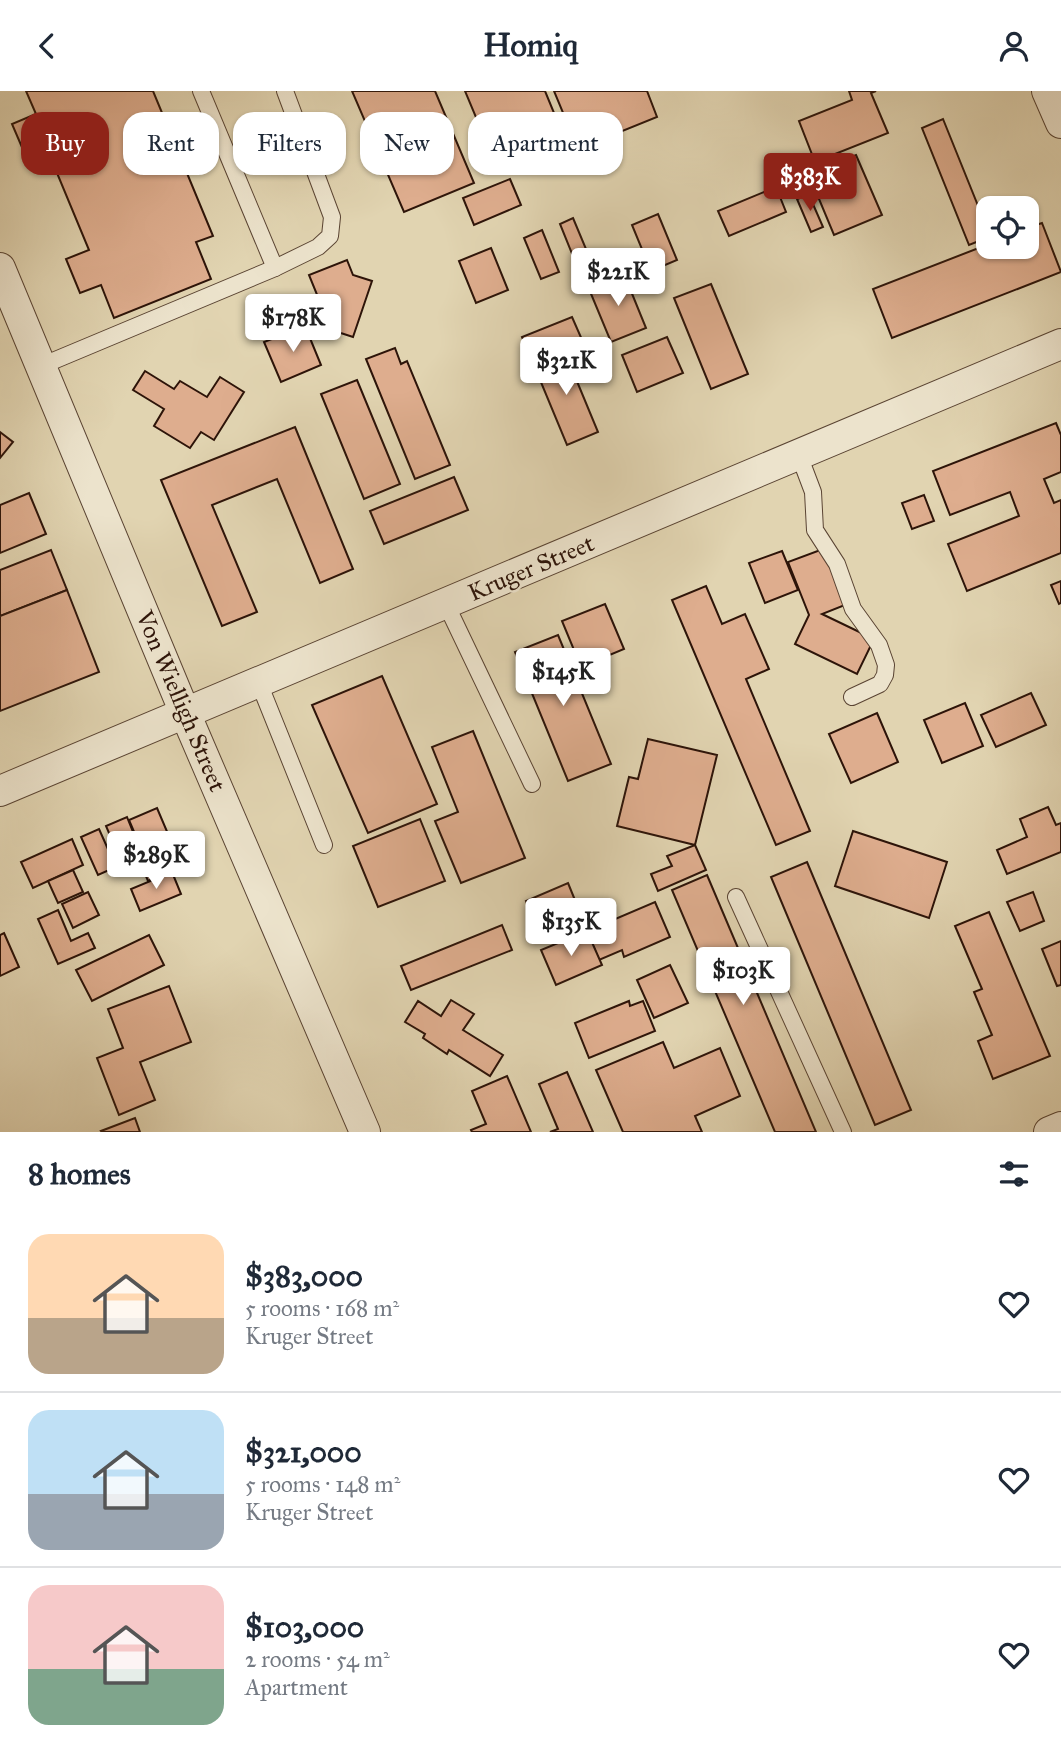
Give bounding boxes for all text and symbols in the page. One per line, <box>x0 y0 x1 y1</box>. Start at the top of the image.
text: Homiq <box>483 26 578 65</box>
icon: back <box>28 27 66 65</box>
icon: person <box>995 27 1033 65</box>
chip: Buy <box>21 112 109 175</box>
chip: Rent <box>123 112 219 175</box>
chip: Filters <box>233 112 346 175</box>
chip: New <box>360 112 454 175</box>
chip: Apartment <box>468 112 623 175</box>
pin: $383K <box>761 153 859 213</box>
text: $383K <box>780 162 840 190</box>
map controls <box>976 196 1039 259</box>
button: locate <box>976 196 1039 259</box>
pin: $221K <box>569 249 667 308</box>
text: $221K <box>587 257 649 285</box>
pin: $178K <box>244 295 342 354</box>
text: $178K <box>261 303 325 331</box>
pin: $321K <box>517 337 615 397</box>
text: $321K <box>536 346 596 374</box>
street label: Kruger Street <box>464 528 599 608</box>
street label: Von Wielligh Street <box>129 605 233 796</box>
pin: $145K <box>514 649 612 708</box>
text: $145K <box>532 657 594 685</box>
pin: $289K <box>107 831 205 891</box>
text: $289K <box>123 840 189 868</box>
pin: $135K <box>522 899 620 958</box>
text: $135K <box>541 907 601 935</box>
pin: $103K <box>694 947 792 1007</box>
text: $103K <box>712 956 774 984</box>
icon: filters <box>995 1155 1033 1193</box>
text: 8 homes <box>28 1156 131 1192</box>
text: $383,000 <box>245 1258 363 1294</box>
icon: home <box>84 1262 168 1346</box>
icon: heart <box>995 1285 1033 1323</box>
text: 5 rooms · 168 m² <box>245 1294 399 1322</box>
text: Kruger Street <box>245 1322 373 1350</box>
text: $321,000 <box>245 1434 362 1470</box>
icon: home <box>84 1438 168 1522</box>
icon: heart <box>995 1461 1033 1499</box>
text: 5 rooms · 148 m² <box>245 1470 400 1498</box>
text: Kruger Street <box>245 1498 373 1526</box>
text: $103,000 <box>245 1609 364 1645</box>
icon: home <box>84 1613 168 1697</box>
icon: heart <box>995 1636 1033 1674</box>
text: 2 rooms · 54 m² <box>245 1645 390 1673</box>
text: Apartment <box>245 1673 348 1701</box>

